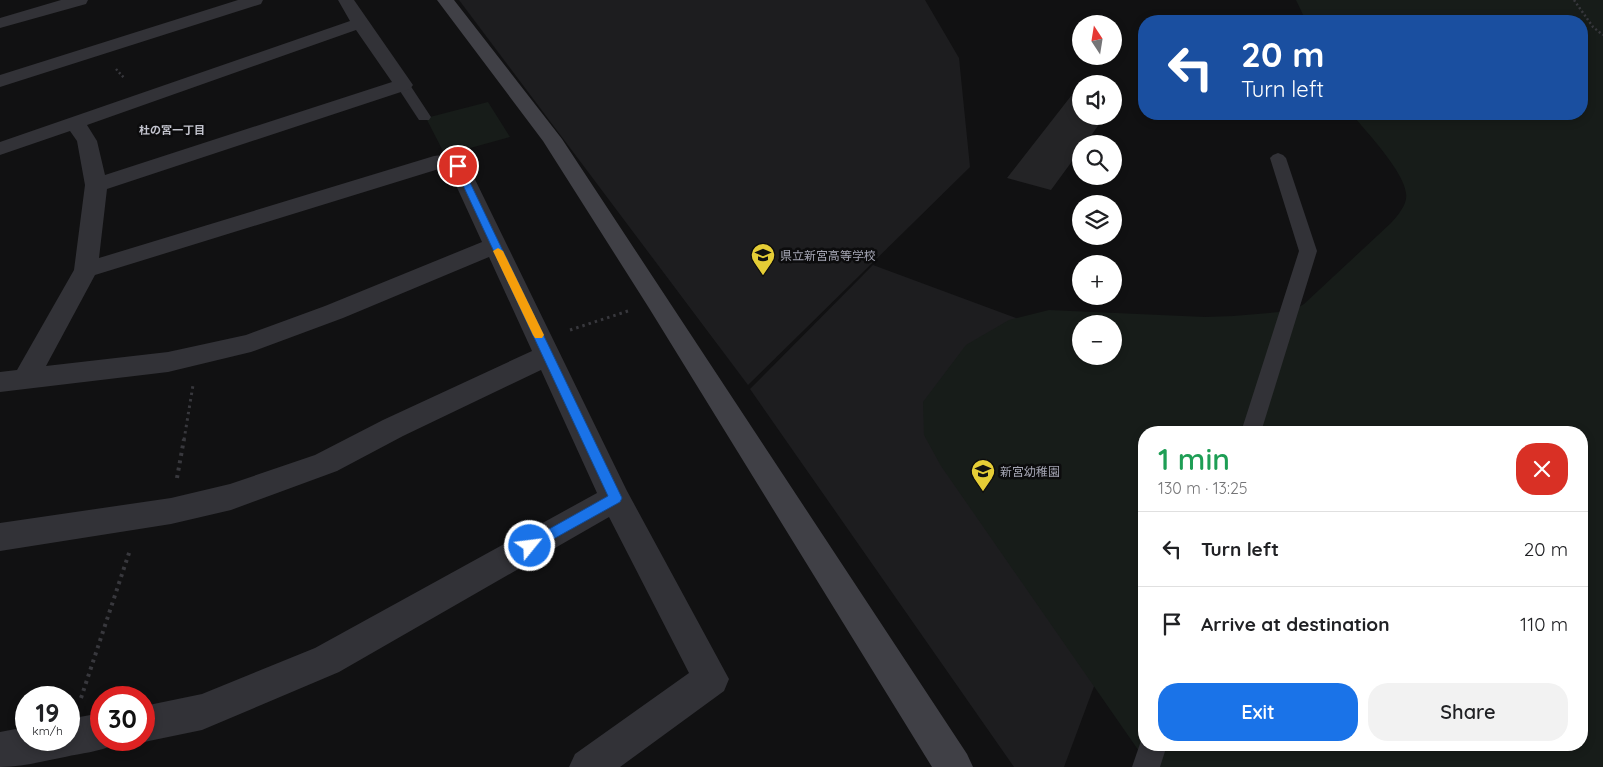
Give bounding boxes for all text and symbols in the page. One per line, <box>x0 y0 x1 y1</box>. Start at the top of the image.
north arrow <box>1072 15 1122 65</box>
map controls <box>1072 15 1122 365</box>
text: 20 m <box>1241 32 1324 76</box>
icon: left <box>1158 35 1223 100</box>
button: sound <box>1072 75 1122 125</box>
text: Turn left <box>1241 75 1324 103</box>
district label: 杜の宮一丁目 <box>139 123 205 137</box>
button: search <box>1072 135 1122 185</box>
pin <box>437 145 479 187</box>
icon: arrive <box>444 152 472 180</box>
button: layers <box>1072 195 1122 245</box>
school or university icon: 県立新宮高等学校 <box>750 242 776 276</box>
place label: 県立新宮高等学校 <box>780 248 876 263</box>
button: + <box>1072 255 1122 305</box>
button: − <box>1072 315 1122 365</box>
text: 1 min <box>1158 440 1230 478</box>
button: close <box>1516 443 1568 495</box>
school or university icon: 新宮幼稚園 <box>970 458 996 492</box>
place label: 新宮幼稚園 <box>1000 464 1060 479</box>
text: 130 m · 13:25 <box>1158 478 1248 498</box>
position arrow <box>503 519 555 571</box>
icon: left <box>1158 535 1186 563</box>
text: Turn left <box>1201 537 1279 561</box>
text: 20 m <box>1524 537 1568 561</box>
icon: arrive <box>1158 610 1186 638</box>
text: Arrive at destination <box>1201 612 1390 636</box>
text: 110 m <box>1520 612 1568 636</box>
button: Exit <box>1158 683 1358 741</box>
button: Share <box>1368 683 1568 741</box>
speed limit sign: 30 <box>90 686 155 751</box>
text: 19 <box>36 697 59 728</box>
text: km/h <box>32 723 63 738</box>

